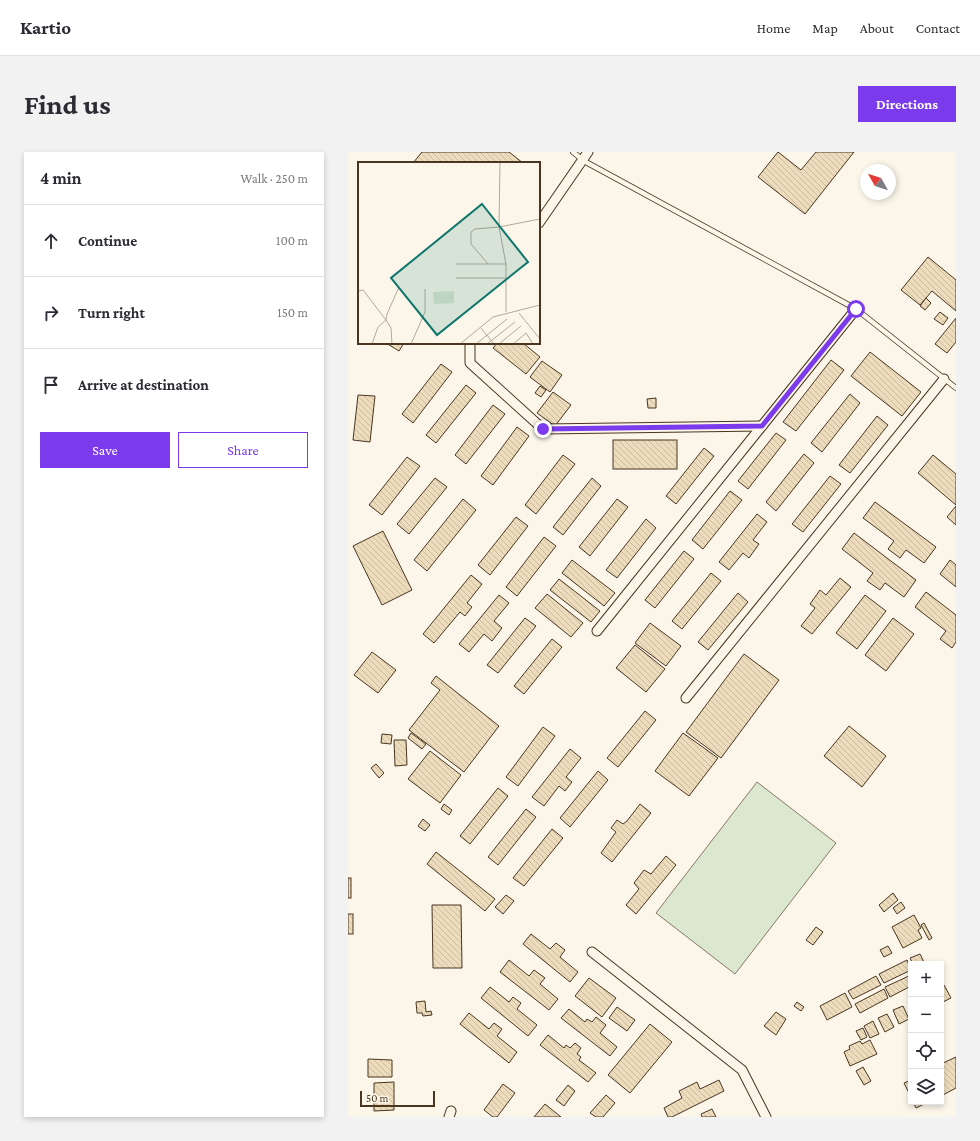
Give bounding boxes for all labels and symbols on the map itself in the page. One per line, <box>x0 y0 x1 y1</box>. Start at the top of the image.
inset map <box>358 162 540 344</box>
north arrow <box>860 164 896 200</box>
route start <box>847 300 865 318</box>
route end <box>534 420 552 438</box>
scale bar <box>360 1089 435 1108</box>

